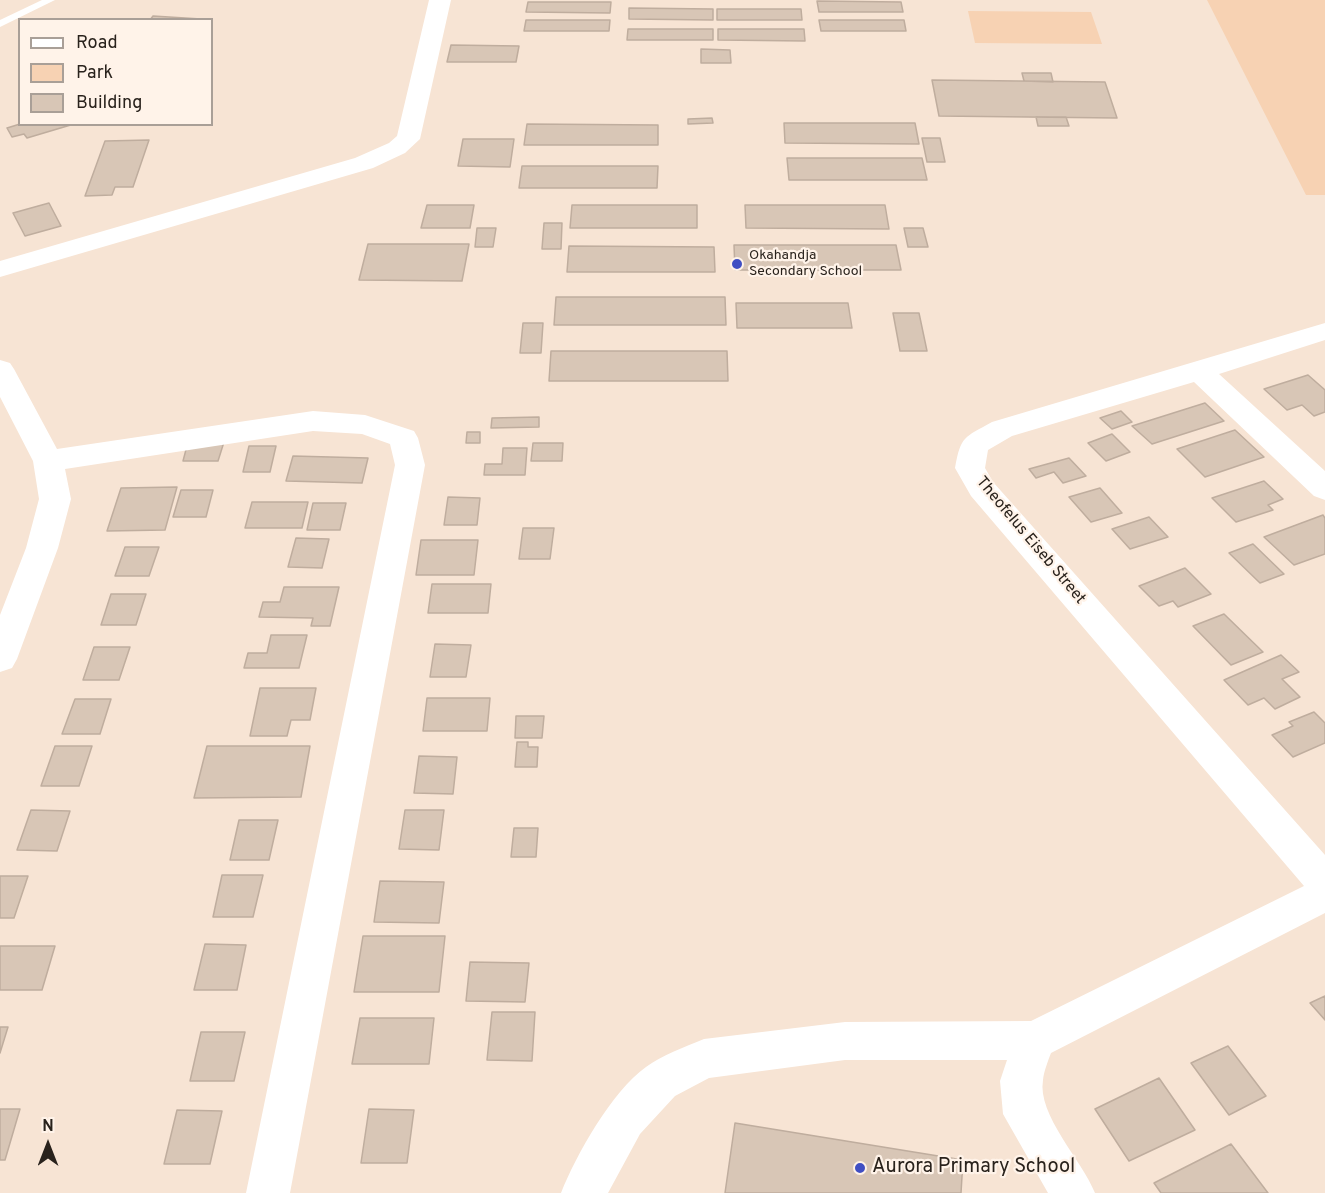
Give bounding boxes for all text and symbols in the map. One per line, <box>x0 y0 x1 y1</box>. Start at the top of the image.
legend <box>18 18 213 126</box>
text: Road <box>76 32 118 55</box>
text: Park <box>76 62 113 85</box>
text: Building <box>76 92 142 115</box>
place label: Okahandja Secondary School <box>749 248 862 280</box>
marker: Okahandja Secondary School <box>730 257 744 271</box>
street label: Theofelus Eiseb Street <box>971 473 1089 609</box>
north arrow <box>18 1115 78 1175</box>
text: N <box>42 1117 54 1137</box>
place label: Aurora Primary School <box>872 1156 1075 1180</box>
marker: Aurora Primary School <box>853 1161 867 1175</box>

